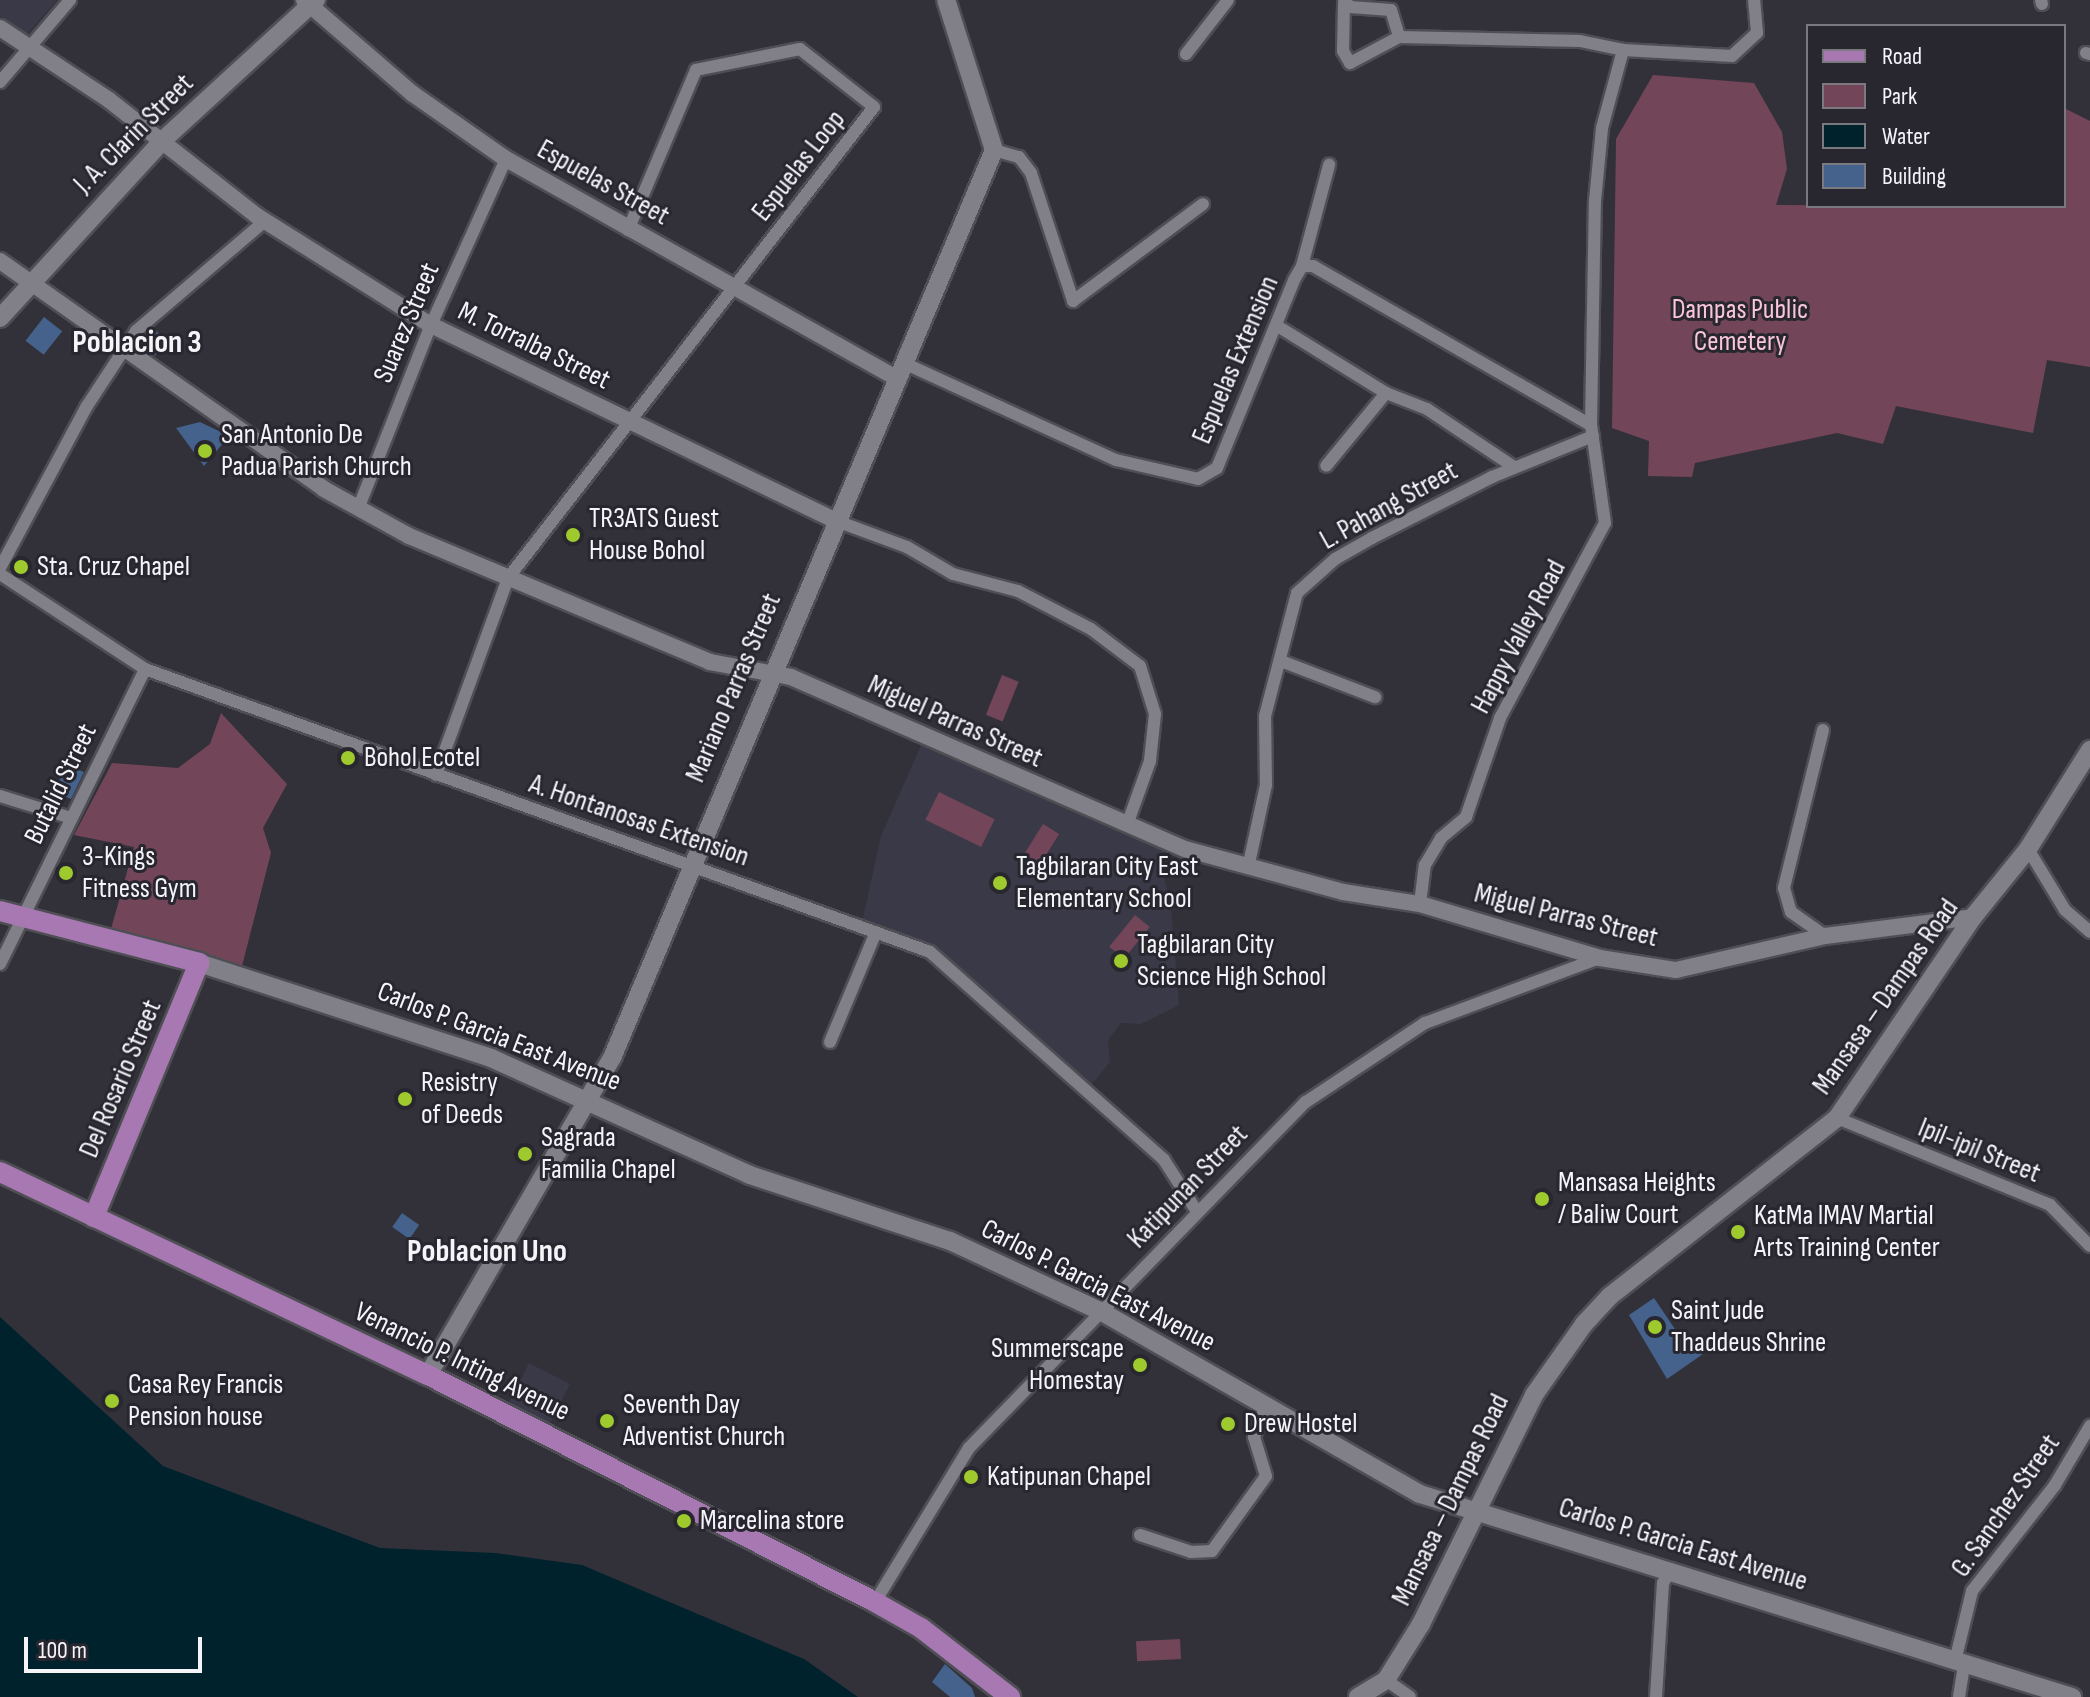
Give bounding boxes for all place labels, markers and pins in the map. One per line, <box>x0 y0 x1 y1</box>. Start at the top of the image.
place label: San Antonio De Padua Parish Church <box>221 418 412 484</box>
marker: San Antonio De Padua Parish Church <box>196 442 214 460</box>
place label: TR3ATS Guest House Bohol <box>589 502 719 568</box>
marker: TR3ATS Guest House Bohol <box>564 526 582 544</box>
place label: Sta. Cruz Chapel <box>37 550 190 584</box>
marker: Sta. Cruz Chapel <box>12 558 30 576</box>
place label: Bohol Ecotel <box>364 741 480 775</box>
marker: Bohol Ecotel <box>339 749 357 767</box>
place label: 3-Kings Fitness Gym <box>82 840 197 906</box>
place label: Tagbilaran City East Elementary School <box>1016 850 1198 916</box>
marker: 3-Kings Fitness Gym <box>57 864 75 882</box>
marker: Tagbilaran City East Elementary School <box>991 874 1009 892</box>
place label: Tagbilaran City Science High School <box>1137 928 1326 994</box>
marker: Tagbilaran City Science High School <box>1112 952 1130 970</box>
place label: Resistry of Deeds <box>421 1066 503 1132</box>
marker: Resistry of Deeds <box>396 1090 414 1108</box>
place label: Sagrada Familia Chapel <box>541 1121 676 1187</box>
marker: Sagrada Familia Chapel <box>516 1145 534 1163</box>
place label: Mansasa Heights / Baliw Court <box>1558 1166 1716 1232</box>
marker: Mansasa Heights / Baliw Court <box>1533 1190 1551 1208</box>
place label: KatMa IMAV Martial Arts Training Center <box>1754 1199 1940 1265</box>
marker: KatMa IMAV Martial Arts Training Center <box>1729 1223 1747 1241</box>
place label: Saint Jude Thaddeus Shrine <box>1671 1294 1826 1360</box>
marker: Saint Jude Thaddeus Shrine <box>1646 1318 1664 1336</box>
place label: Summerscape Homestay <box>991 1332 1124 1398</box>
marker: Summerscape Homestay <box>1131 1356 1149 1374</box>
place label: Casa Rey Francis Pension house <box>128 1368 283 1434</box>
place label: Seventh Day Adventist Church <box>623 1388 785 1454</box>
marker: Casa Rey Francis Pension house <box>103 1392 121 1410</box>
place label: Drew Hostel <box>1244 1407 1357 1441</box>
marker: Seventh Day Adventist Church <box>598 1412 616 1430</box>
marker: Drew Hostel <box>1219 1415 1237 1433</box>
place label: Katipunan Chapel <box>987 1460 1151 1494</box>
marker: Katipunan Chapel <box>962 1468 980 1486</box>
place label: Marcelina store <box>700 1504 844 1538</box>
marker: Marcelina store <box>675 1512 693 1530</box>

